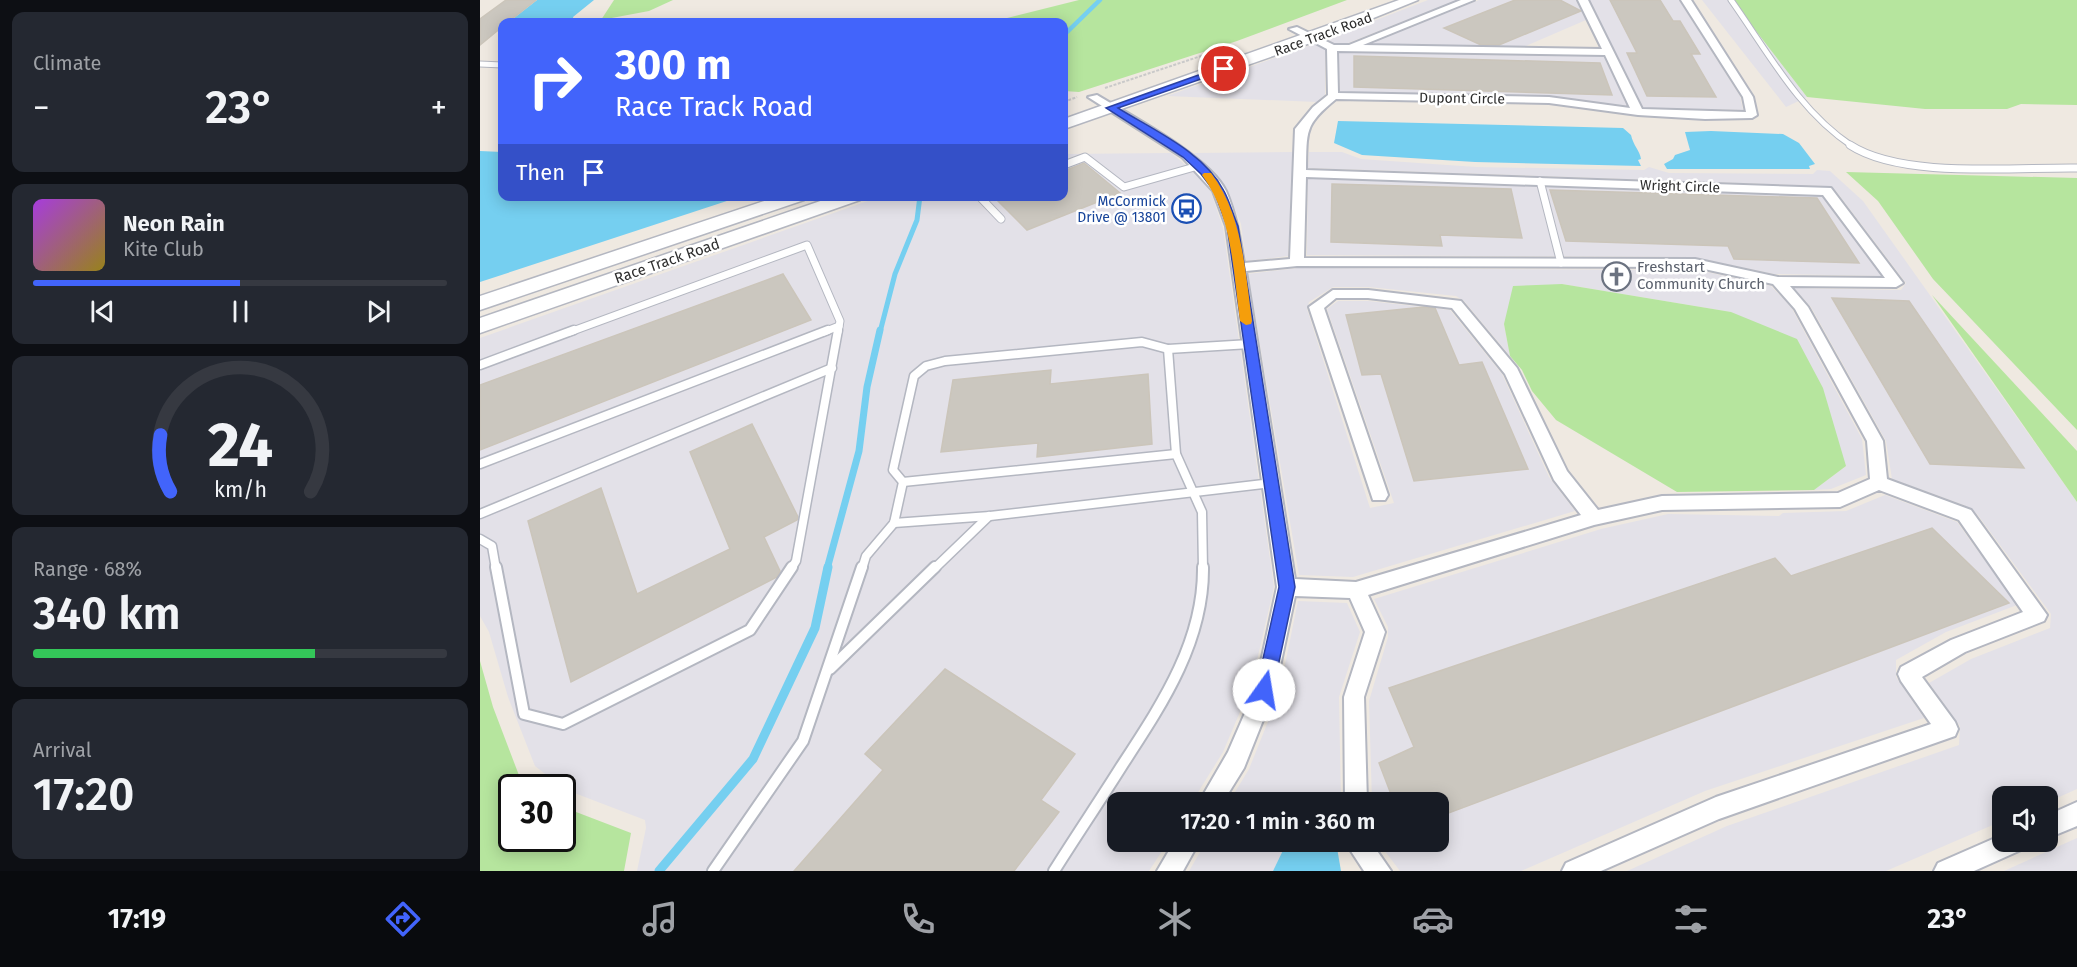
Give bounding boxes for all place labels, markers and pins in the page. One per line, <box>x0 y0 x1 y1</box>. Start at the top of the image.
pin <box>1198 43 1249 94</box>
place label: McCormick Drive @ 13801 <box>1077 193 1167 226</box>
bus stop icon: McCormick Drive @ 13801 <box>1171 193 1203 225</box>
place label: Freshstart Community Church <box>1637 258 1765 293</box>
church icon: Freshstart Community Church <box>1600 260 1632 292</box>

